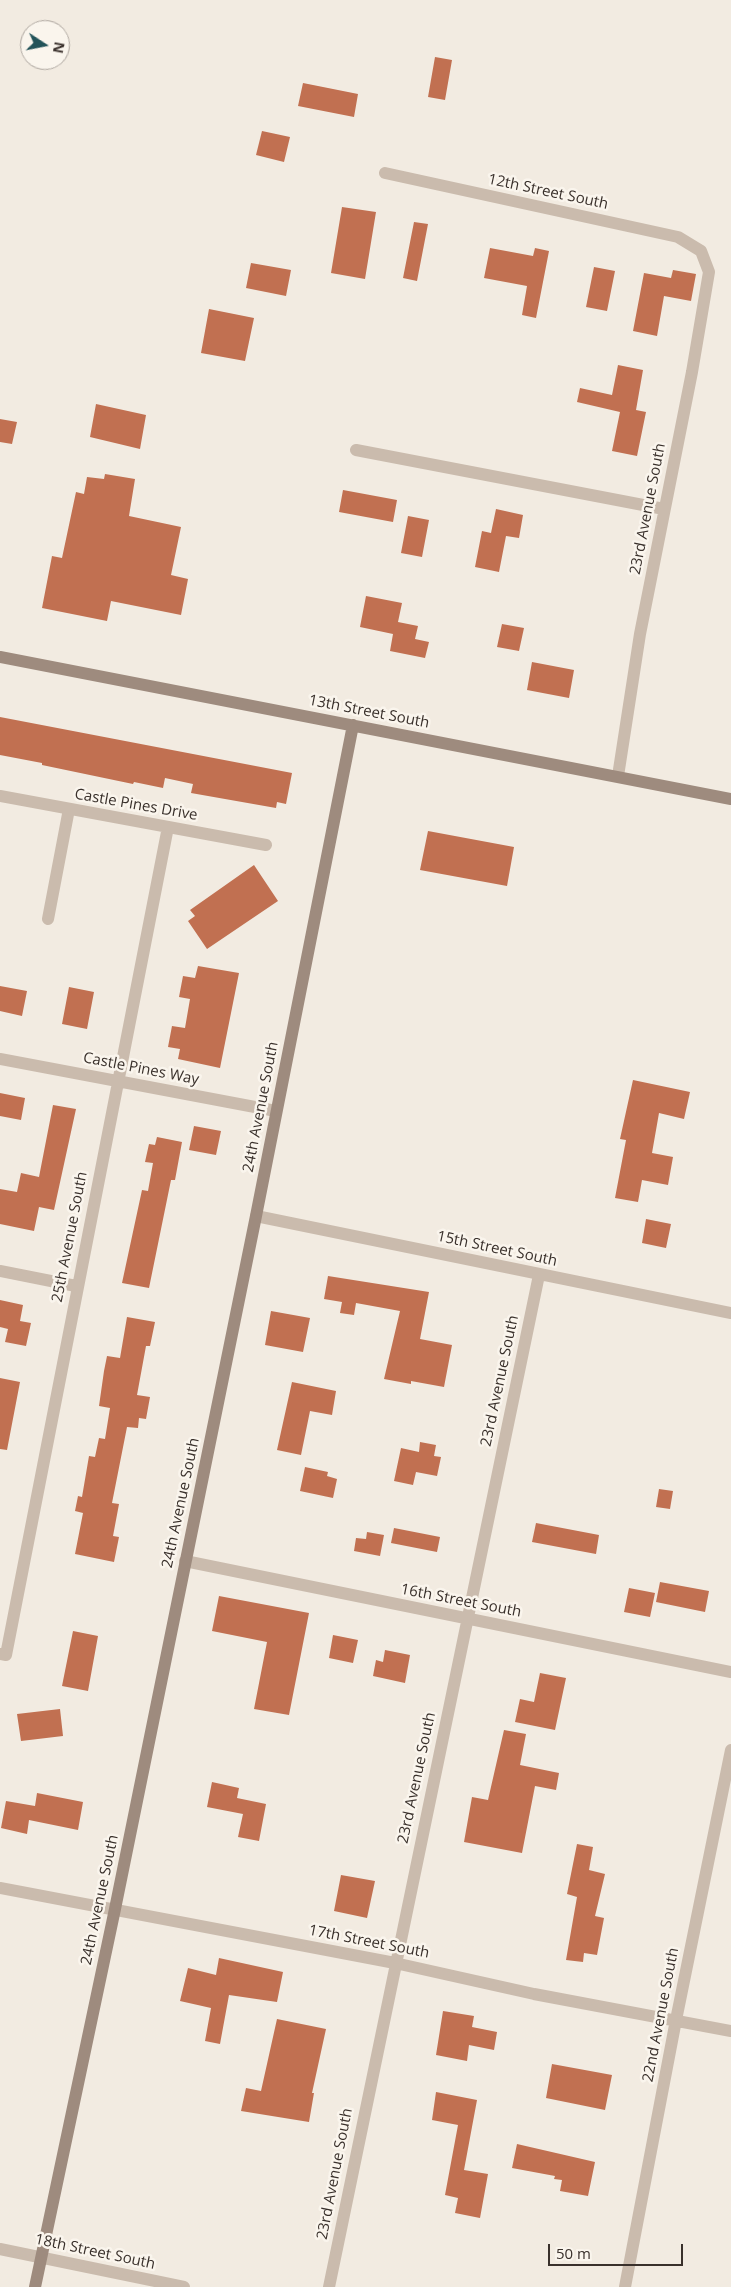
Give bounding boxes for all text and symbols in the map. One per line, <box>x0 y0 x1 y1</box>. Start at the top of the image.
north arrow <box>20 20 70 70</box>
text: N <box>49 40 70 55</box>
street label: 12th Street South <box>486 170 610 214</box>
street label: 23rd Avenue South <box>626 442 670 576</box>
street label: 13th Street South <box>307 691 431 733</box>
street label: Castle Pines Drive <box>73 785 199 825</box>
street label: 24th Avenue South <box>240 1040 282 1174</box>
street label: Castle Pines Way <box>82 1049 200 1089</box>
street label: 25th Avenue South <box>49 1170 91 1304</box>
street label: 15th Street South <box>435 1227 559 1271</box>
street label: 23rd Avenue South <box>477 1314 523 1448</box>
street label: 24th Avenue South <box>158 1436 204 1570</box>
street label: 16th Street South <box>399 1580 523 1622</box>
street label: 23rd Avenue South <box>394 1711 440 1845</box>
street label: 24th Avenue South <box>77 1833 123 1967</box>
street label: 17th Street South <box>307 1921 431 1963</box>
street label: 22nd Avenue South <box>639 1946 683 2084</box>
street label: 23rd Avenue South <box>313 2107 357 2241</box>
street label: 18th Street South <box>33 2230 157 2274</box>
scale bar <box>551 2234 686 2266</box>
text: 50 m <box>556 2243 591 2263</box>

